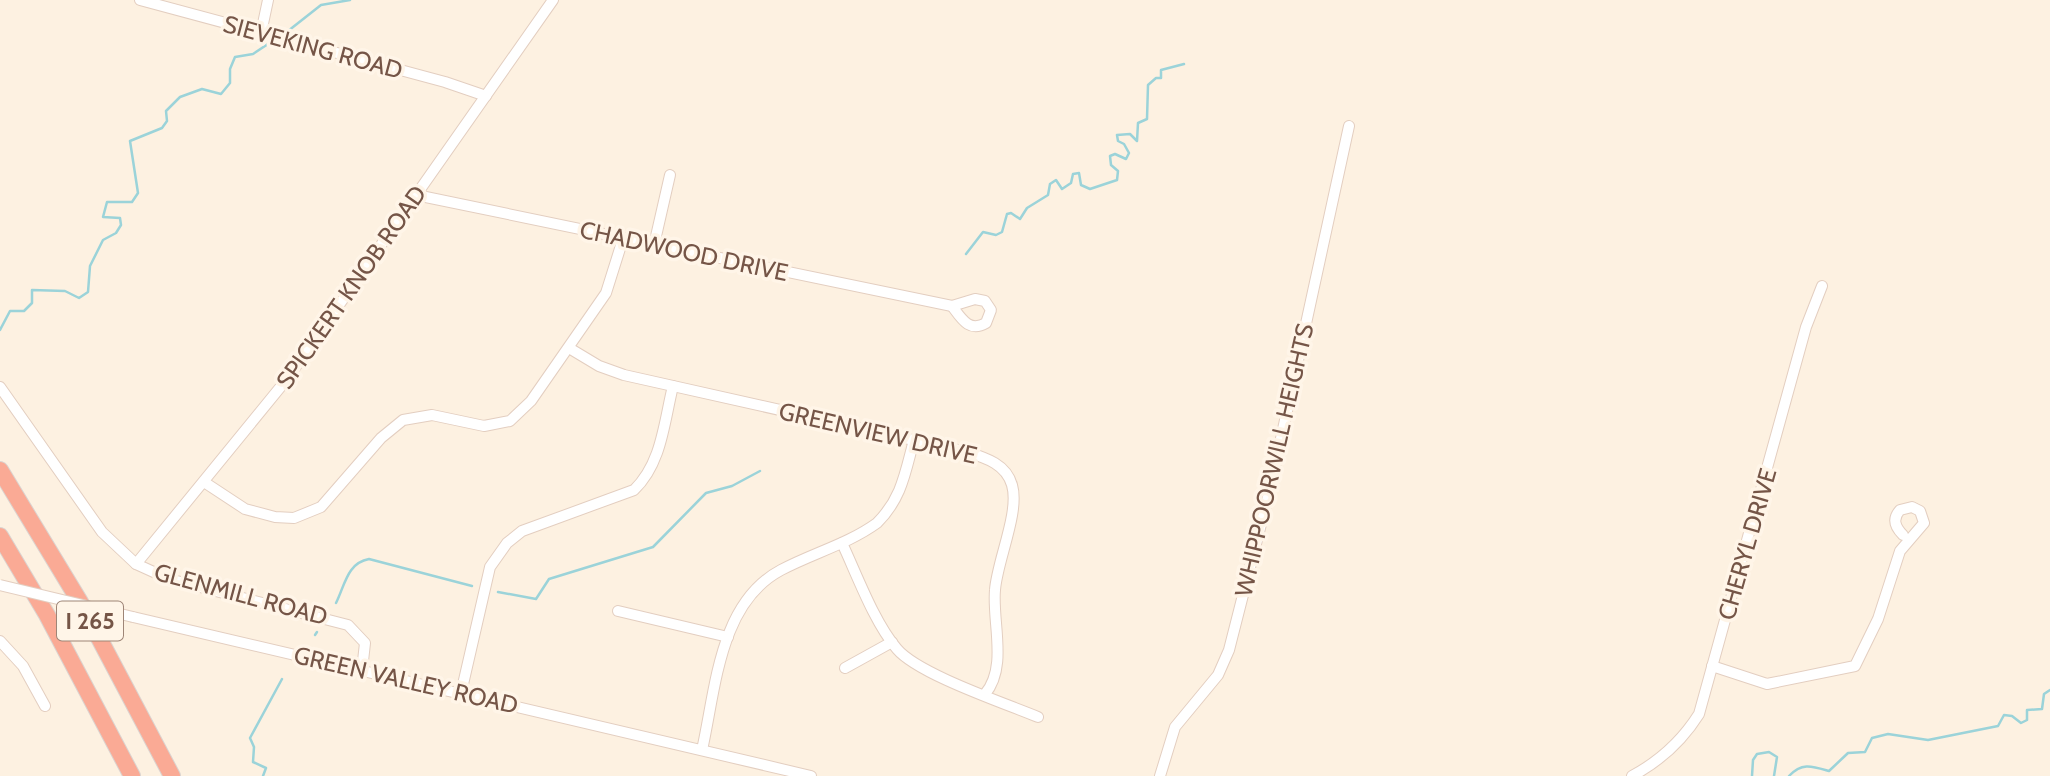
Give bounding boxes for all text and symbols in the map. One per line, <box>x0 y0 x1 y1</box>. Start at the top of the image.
street label: SIEVEKING ROAD <box>220 9 406 85</box>
street label: SPICKERT KNOB ROAD <box>270 180 432 394</box>
street label: CHADWOOD DRIVE <box>577 215 791 287</box>
street label: WHIPPOORWILL HEIGHTS <box>1228 321 1320 599</box>
street label: GREENVIEW DRIVE <box>776 396 980 470</box>
street label: CHERYL DRIVE <box>1712 465 1782 623</box>
street label: GLENMILL ROAD <box>151 557 331 631</box>
road number: I 265 <box>57 601 123 640</box>
street label: GREEN VALLEY ROAD <box>291 640 521 720</box>

